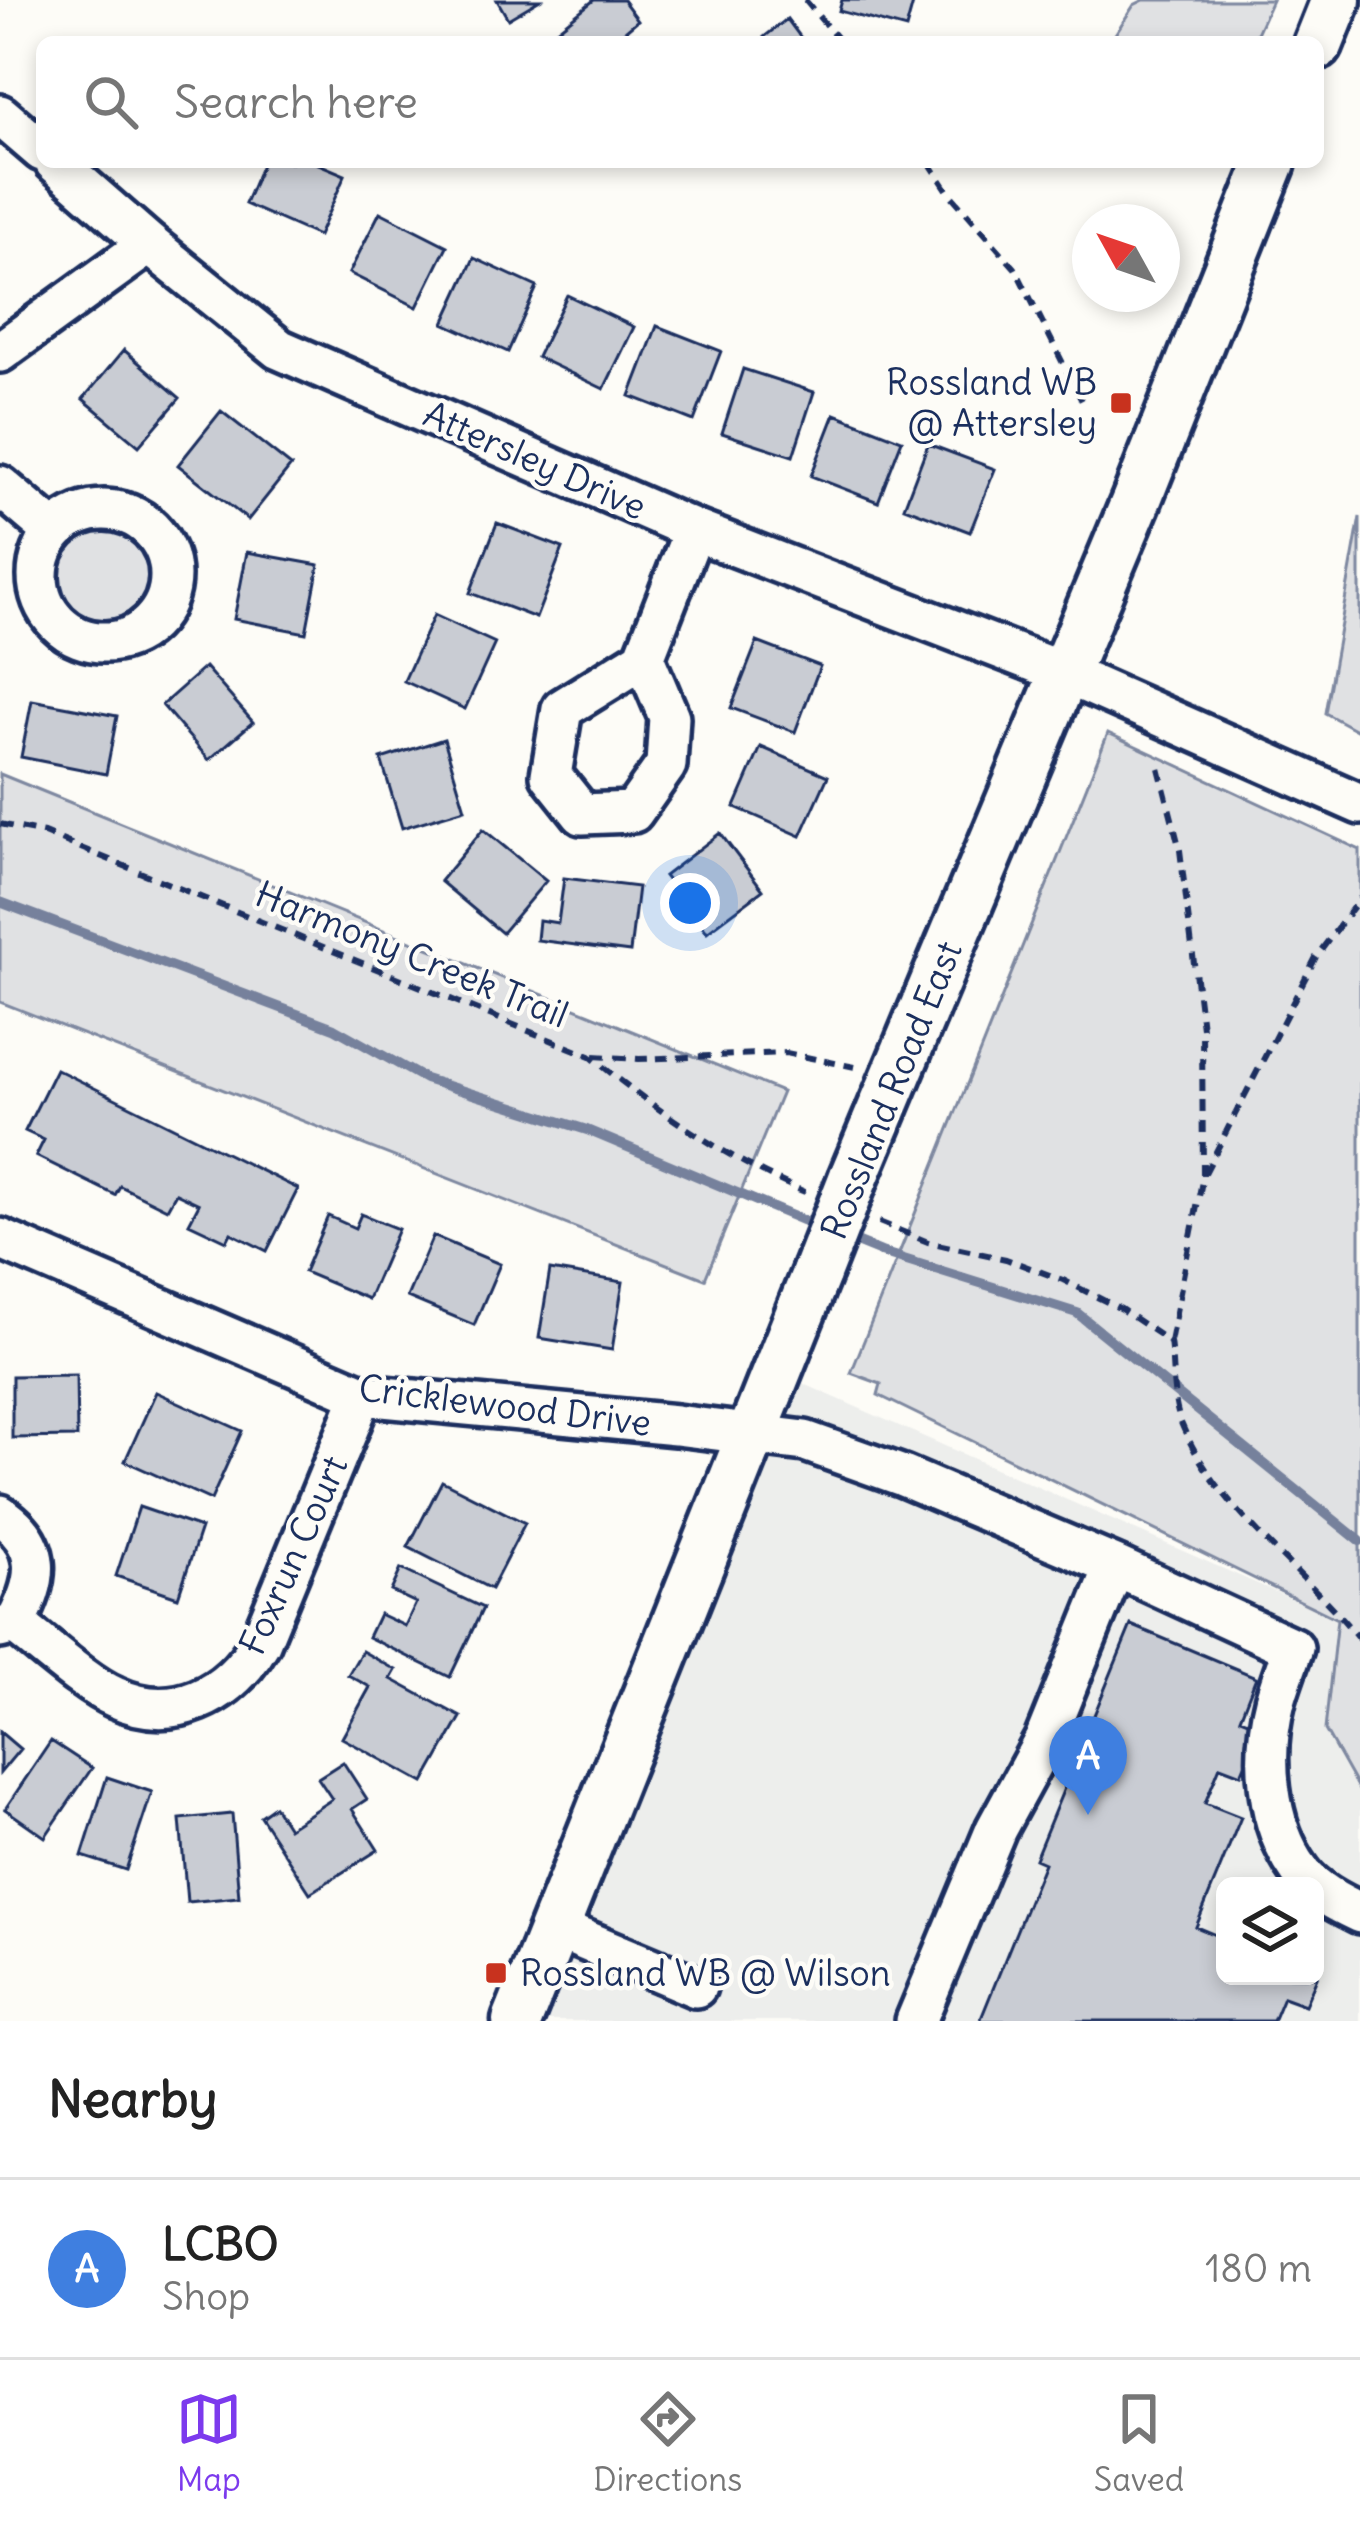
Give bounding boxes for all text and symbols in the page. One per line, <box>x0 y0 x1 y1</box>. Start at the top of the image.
search box <box>36 36 1324 168</box>
icon: search <box>78 69 144 135</box>
text: Search here <box>174 74 418 130</box>
north arrow <box>1072 204 1180 312</box>
place label: Rossland WB @ Attersley <box>886 360 1097 446</box>
marker: Rossland WB @ Attersley <box>1108 390 1134 416</box>
street label: Attersley Drive <box>417 391 653 530</box>
street label: Harmony Creek Trail <box>249 871 575 1038</box>
your location <box>660 873 720 933</box>
street label: Rossland Road East <box>811 935 972 1246</box>
street label: Cricklewood Drive <box>356 1365 654 1446</box>
street label: Foxrun Court <box>230 1449 357 1662</box>
pin: A <box>1049 1716 1127 1815</box>
map controls <box>1216 1877 1324 1985</box>
button: layers <box>1216 1877 1324 1985</box>
place label: Rossland WB @ Wilson <box>520 1951 891 1996</box>
marker: Rossland WB @ Wilson <box>483 1960 509 1986</box>
text: Nearby <box>48 2067 217 2131</box>
text: LCBO <box>162 2216 279 2272</box>
text: A <box>74 2244 100 2293</box>
text: 180 m <box>1205 2244 1312 2293</box>
text: Shop <box>162 2272 250 2321</box>
tab: Map <box>176 2386 242 2500</box>
tab: Directions <box>593 2386 742 2500</box>
tab: Saved <box>1094 2386 1184 2500</box>

